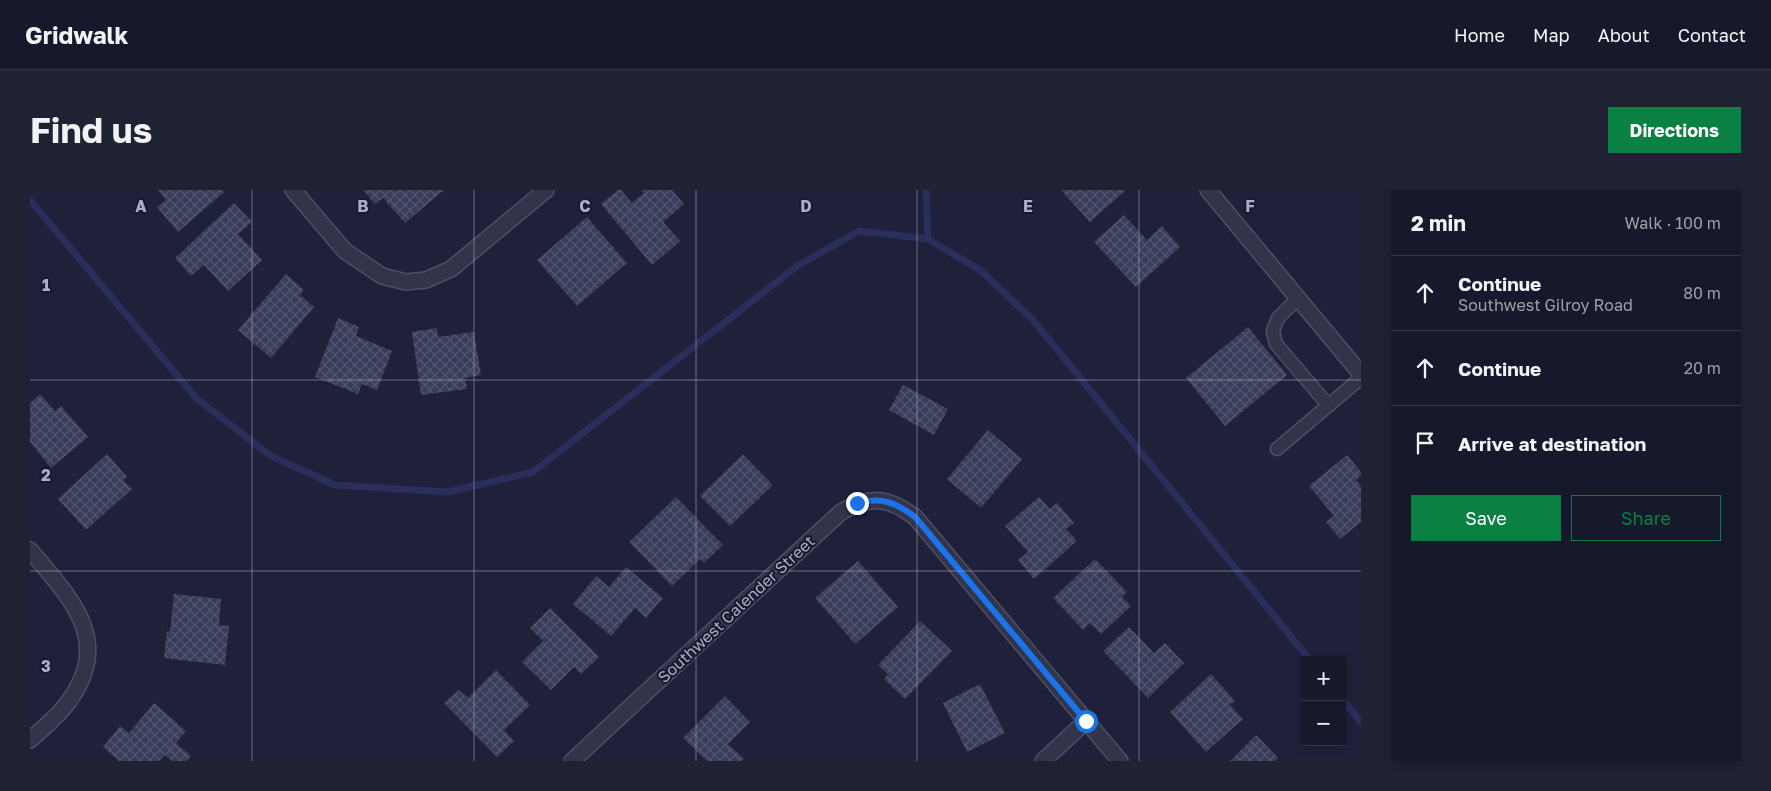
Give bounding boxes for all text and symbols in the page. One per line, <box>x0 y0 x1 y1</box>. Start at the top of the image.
text: Gridwalk <box>25 20 129 49</box>
text: Home <box>1454 24 1505 46</box>
text: Map <box>1533 24 1570 46</box>
text: About <box>1598 24 1650 46</box>
text: Contact <box>1678 24 1746 46</box>
button: Directions <box>1608 107 1741 153</box>
text: Find us <box>30 109 152 151</box>
text: A <box>135 196 147 216</box>
text: B <box>357 196 369 216</box>
text: C <box>579 196 591 216</box>
text: D <box>800 196 812 216</box>
text: E <box>1023 196 1033 216</box>
text: F <box>1245 196 1255 216</box>
text: 2 min <box>1411 210 1466 236</box>
text: Walk · 100 m <box>1625 213 1721 233</box>
text: Continue <box>1458 272 1541 295</box>
text: 1 <box>42 275 50 295</box>
icon: ahead <box>1411 279 1439 307</box>
text: 80 m <box>1683 283 1721 303</box>
text: Southwest Gilroy Road <box>1458 295 1633 315</box>
icon: ahead <box>1411 354 1439 382</box>
text: Continue <box>1458 357 1541 380</box>
text: 20 m <box>1684 358 1721 378</box>
icon: arrive <box>1411 429 1439 457</box>
text: Arrive at destination <box>1458 432 1646 455</box>
text: 2 <box>41 465 51 485</box>
route end <box>846 492 869 515</box>
button: Save <box>1411 495 1561 541</box>
button: Share <box>1571 495 1721 541</box>
street label: Southwest Calender Street <box>653 531 819 687</box>
text: 3 <box>41 656 51 676</box>
map controls <box>1301 656 1346 746</box>
button: + <box>1301 656 1346 701</box>
button: − <box>1301 701 1346 746</box>
route start <box>1075 710 1098 733</box>

